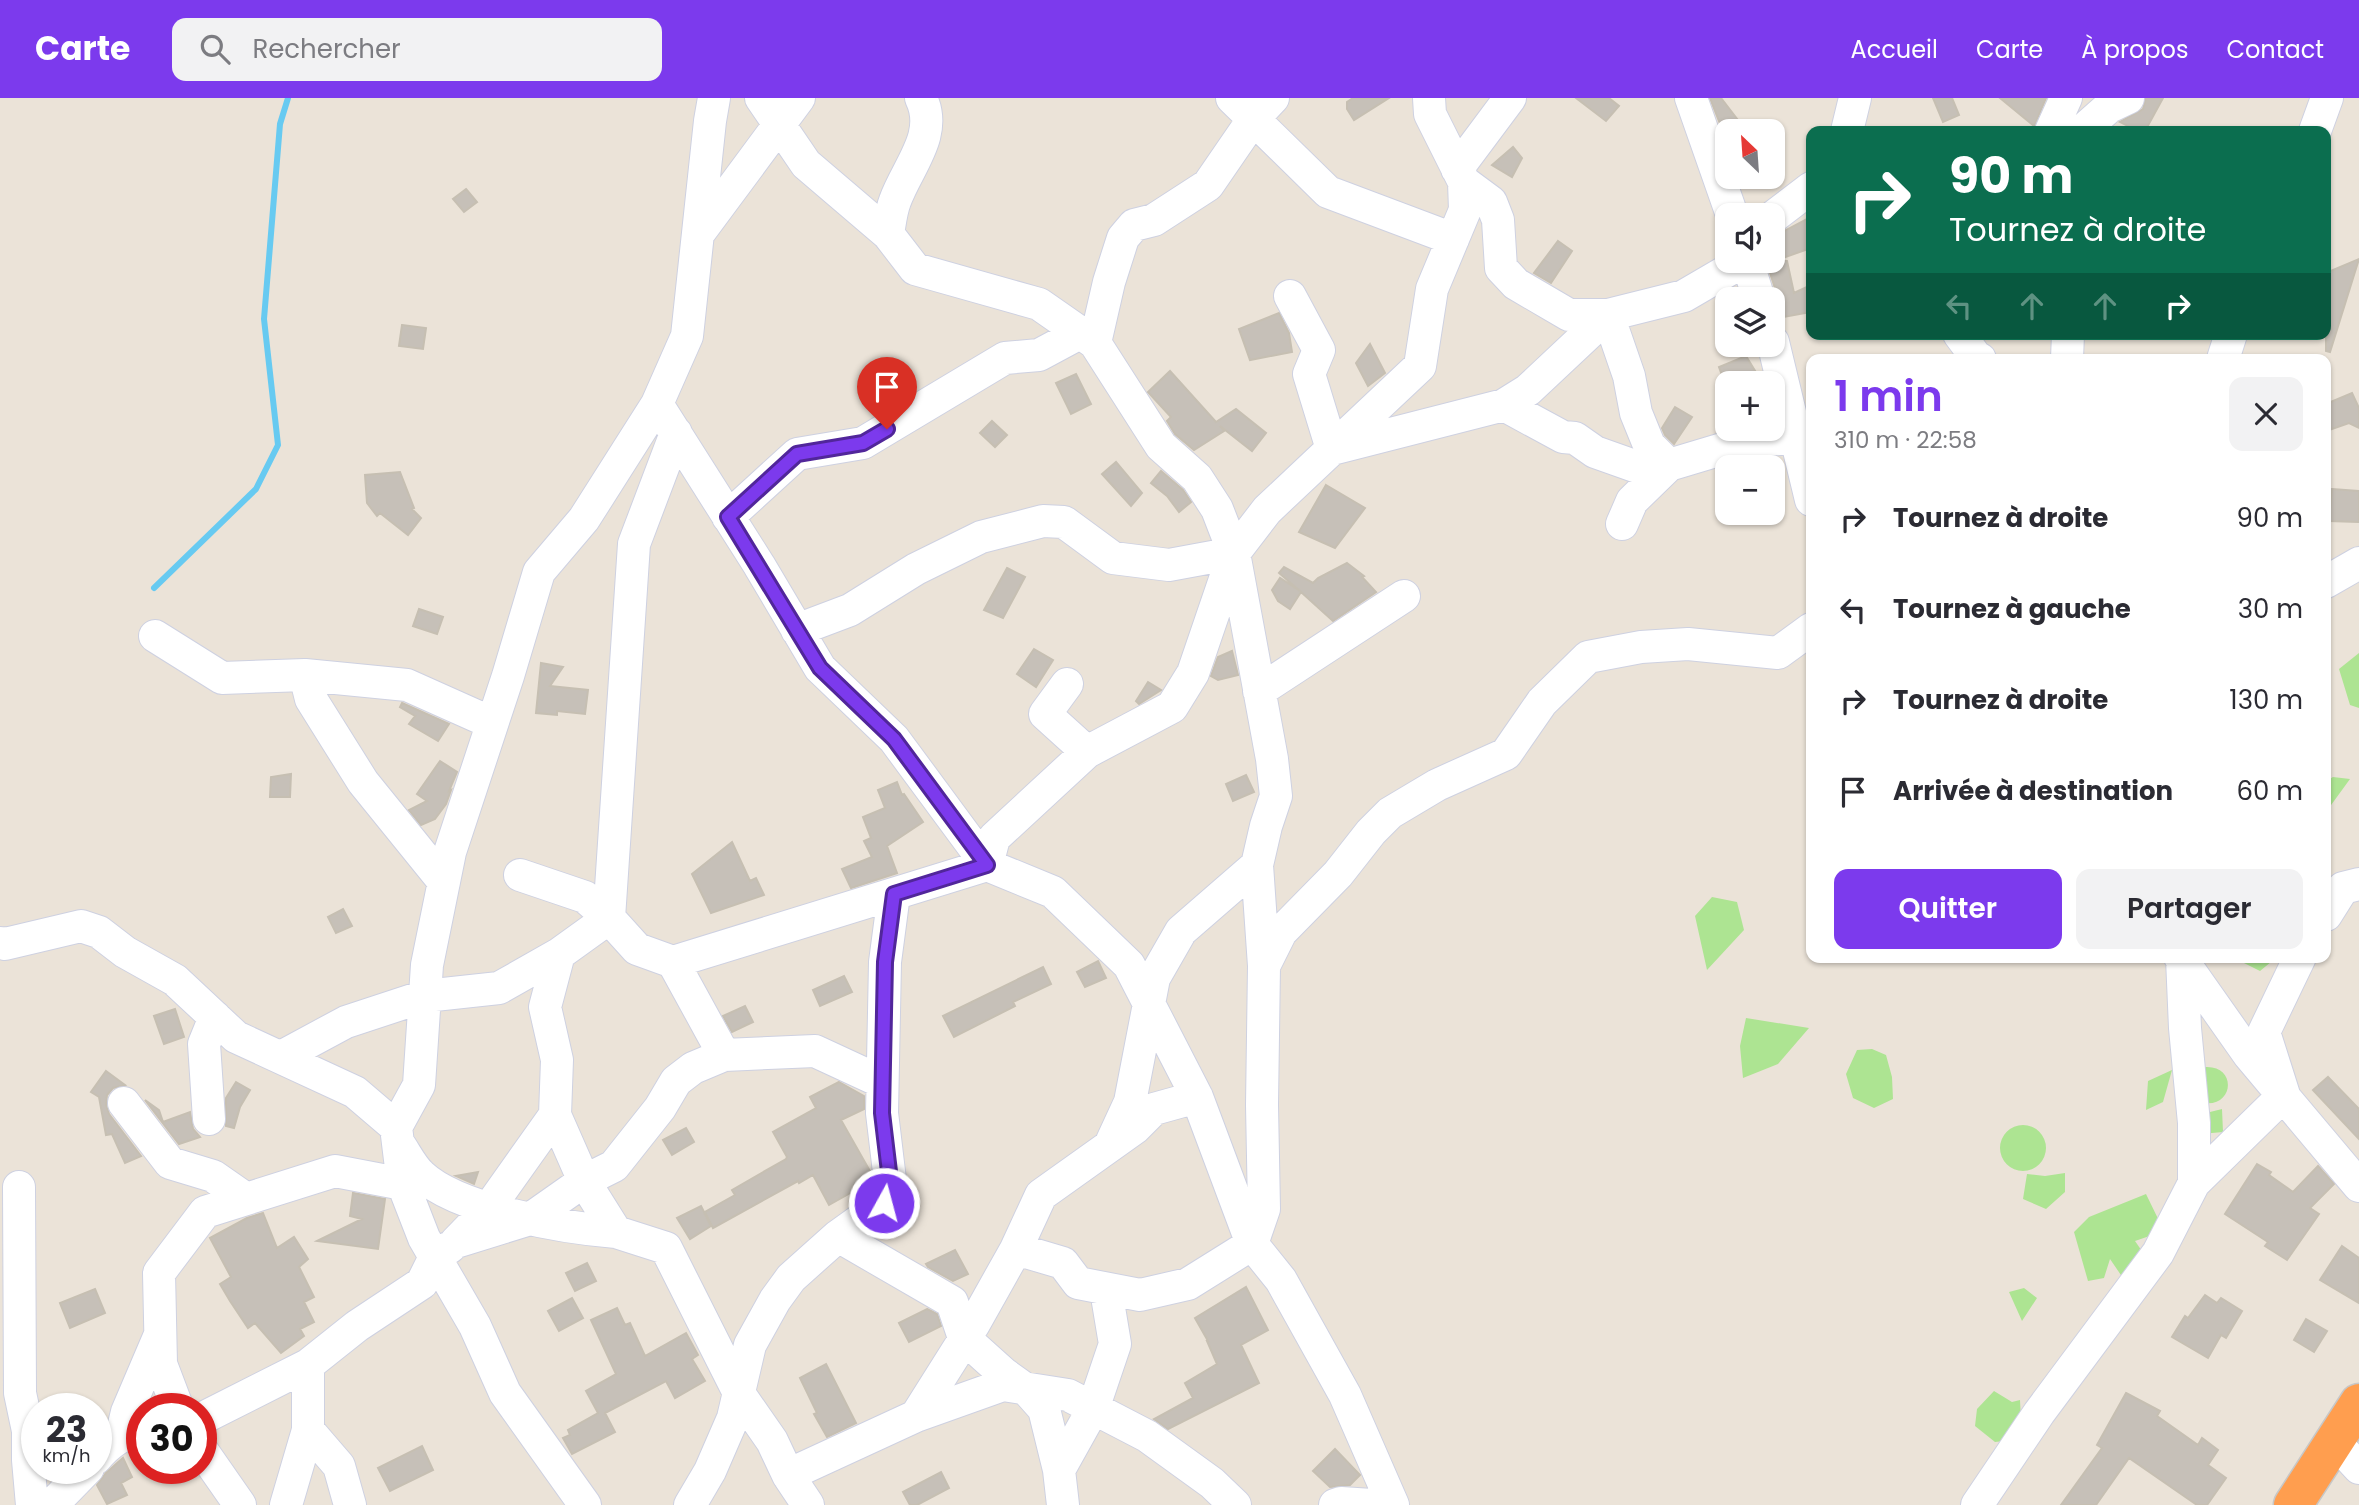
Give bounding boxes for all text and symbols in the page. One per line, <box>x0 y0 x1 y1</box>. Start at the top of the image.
search box <box>172 18 662 81</box>
text: Carte <box>35 25 130 72</box>
icon: search <box>196 30 234 68</box>
text: Rechercher <box>252 31 401 67</box>
text: Accueil <box>1851 33 1938 66</box>
text: Carte <box>1976 33 2043 66</box>
text: À propos <box>2081 33 2188 66</box>
text: Contact <box>2226 33 2324 66</box>
north arrow <box>1715 119 1785 189</box>
map controls <box>1715 119 1785 525</box>
text: 90 m <box>1949 142 2073 210</box>
icon: right <box>1834 154 1925 245</box>
button: sound <box>1715 203 1785 273</box>
text: Tournez à droite <box>1949 207 2206 252</box>
button: layers <box>1715 287 1785 357</box>
icon: left <box>1940 287 1978 325</box>
icon: ahead <box>2013 287 2051 325</box>
icon: ahead <box>2086 287 2124 325</box>
icon: right <box>2159 287 2197 325</box>
pin <box>857 357 917 429</box>
text: 1 min <box>1834 367 1943 426</box>
icon: arrive <box>868 368 906 406</box>
button: + <box>1715 371 1785 441</box>
button: close <box>2229 377 2303 451</box>
text: 310 m · 22:58 <box>1834 424 1977 456</box>
button: − <box>1715 455 1785 525</box>
icon: right <box>1834 500 1872 538</box>
text: Tournez à droite <box>1893 500 2108 536</box>
text: 90 m <box>2237 500 2303 536</box>
icon: left <box>1834 591 1872 629</box>
text: Tournez à gauche <box>1893 591 2131 627</box>
text: 30 m <box>2238 591 2303 627</box>
icon: right <box>1834 682 1872 720</box>
text: Tournez à droite <box>1893 682 2108 718</box>
text: 130 m <box>2229 682 2303 718</box>
icon: arrive <box>1834 773 1872 811</box>
text: Arrivée à destination <box>1893 773 2173 809</box>
text: 60 m <box>2236 773 2303 809</box>
button: Quitter <box>1834 869 2062 949</box>
button: Partager <box>2076 869 2303 949</box>
position arrow <box>847 1166 921 1240</box>
speed limit sign: 30 <box>126 1393 217 1484</box>
text: 23 <box>46 1405 87 1454</box>
text: km/h <box>43 1443 90 1468</box>

